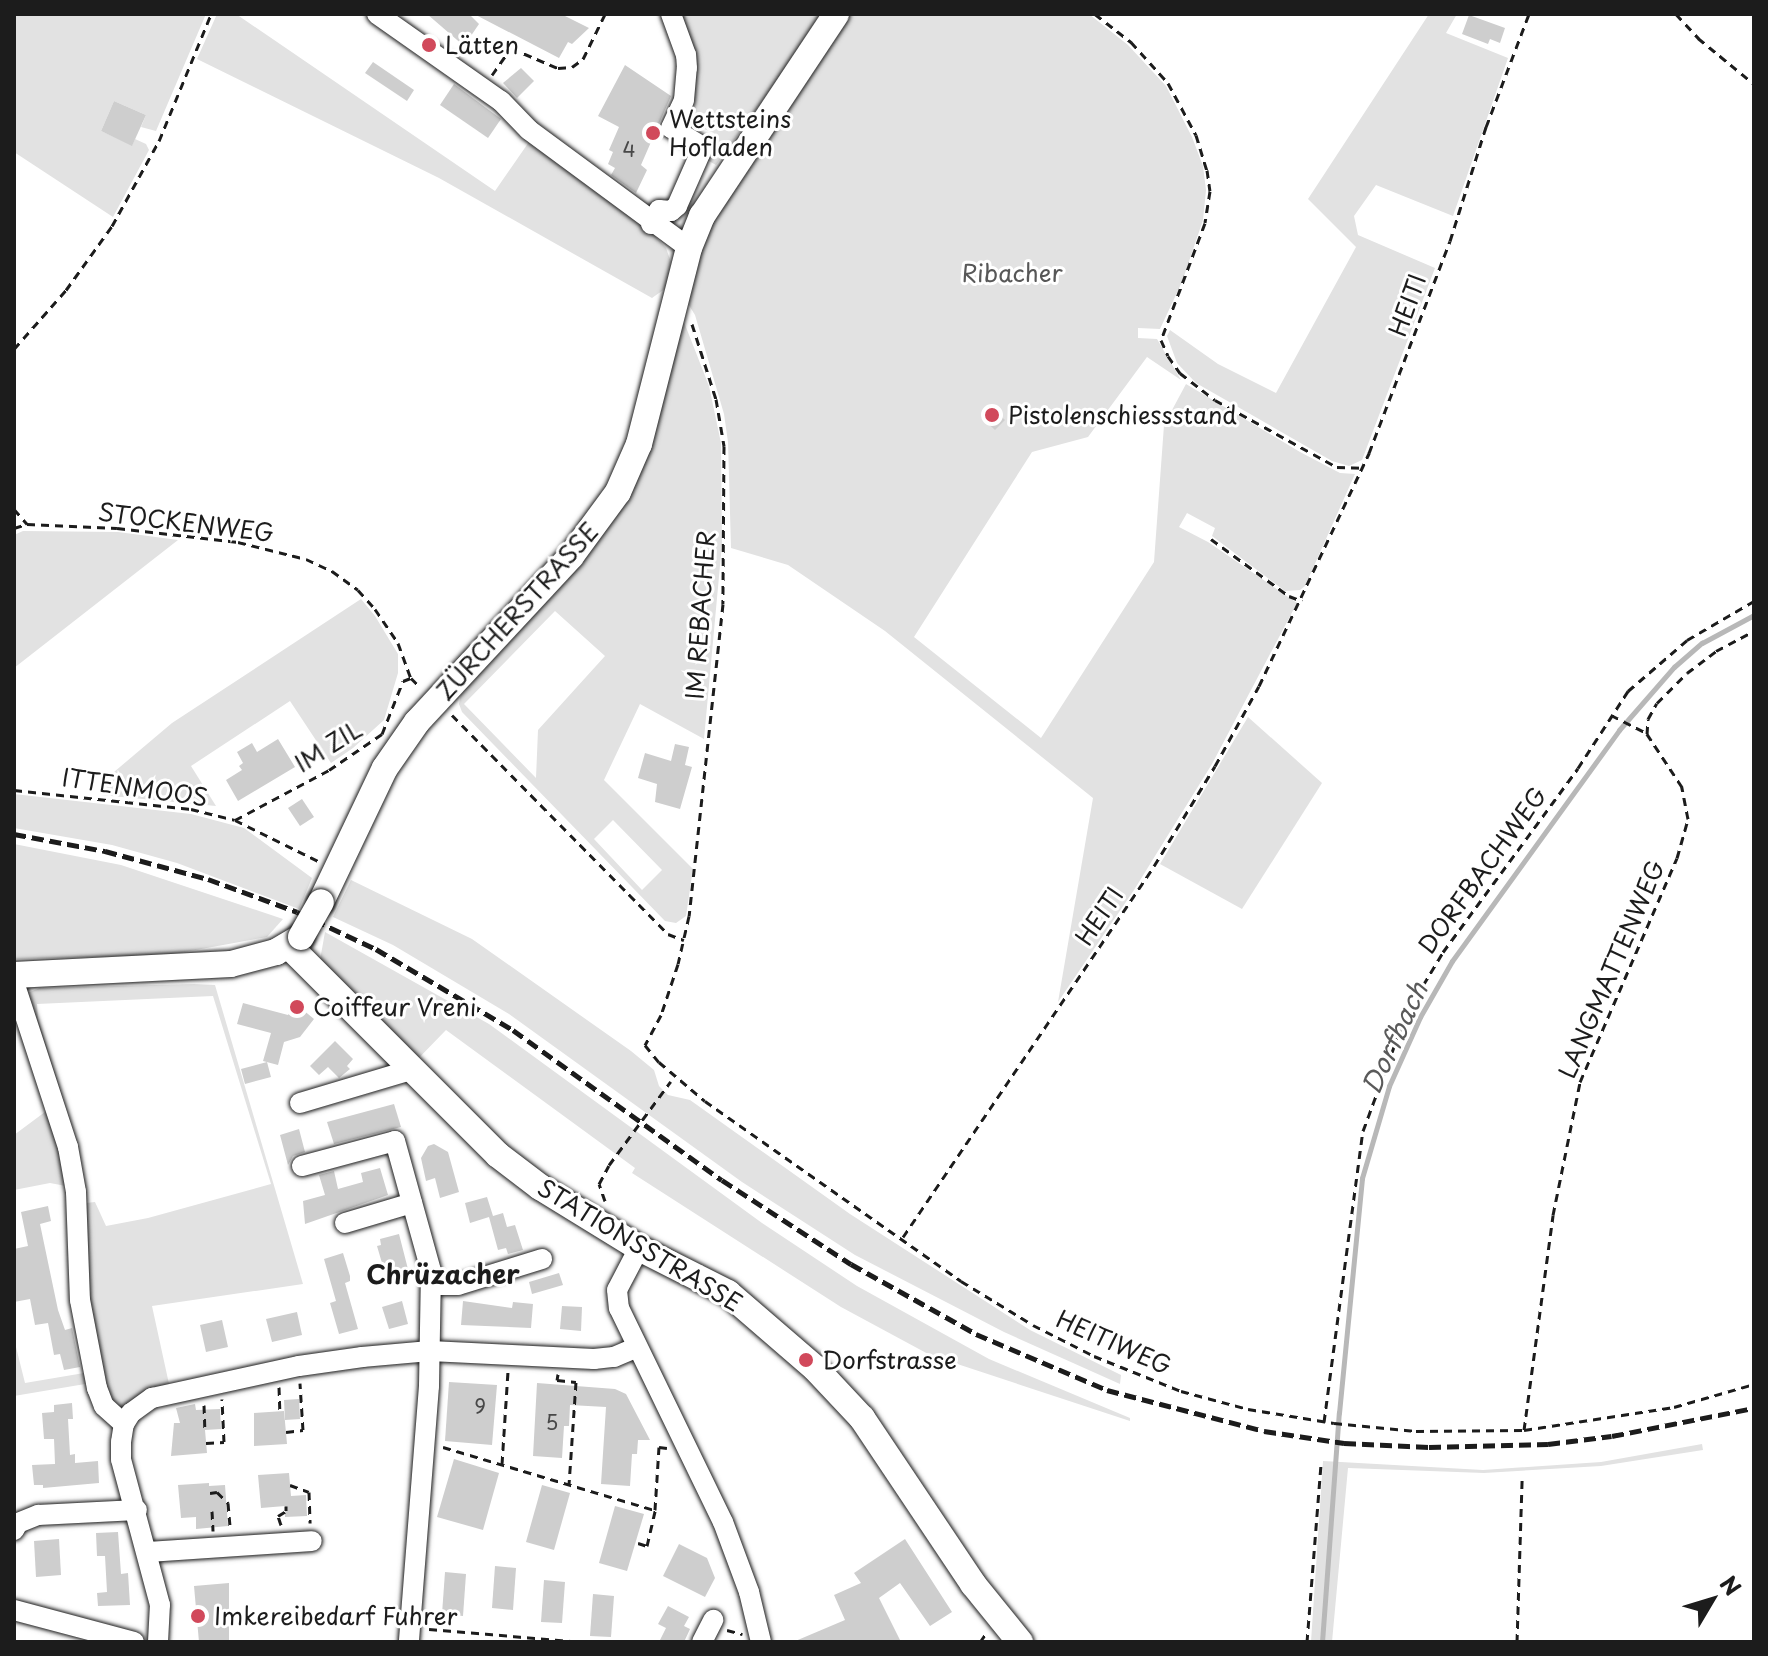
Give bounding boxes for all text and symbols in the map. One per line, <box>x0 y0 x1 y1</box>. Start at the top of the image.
place label: Lätten <box>445 31 519 59</box>
marker: Lätten <box>420 36 438 54</box>
place label: Wettsteins Hofladen <box>669 105 791 161</box>
marker: Wettsteins Hofladen <box>644 124 662 142</box>
house number: 4 <box>622 137 636 161</box>
park label: Ribacher <box>961 259 1063 287</box>
street label: HEITI <box>1383 270 1431 340</box>
place label: Pistolenschiessstand <box>1008 401 1237 429</box>
marker: Pistolenschiessstand <box>983 406 1001 424</box>
street label: STOCKENWEG <box>96 497 276 547</box>
street label: ZÜRCHERSTRASSE <box>430 517 604 705</box>
street label: IM REBACHER <box>680 529 720 701</box>
street label: IM ZIL <box>289 714 367 778</box>
street label: ITTENMOOS <box>60 763 210 811</box>
street label: DORFBACHWEG <box>1412 781 1552 959</box>
street label: LANGMATTENWEG <box>1552 856 1670 1082</box>
street label: HEITI <box>1069 881 1129 951</box>
water label: Dorfbach <box>1355 977 1433 1099</box>
place label: Coiffeur Vreni <box>313 993 474 1021</box>
marker: Coiffeur Vreni <box>288 998 306 1016</box>
street label: STATIONSSTRASSE <box>533 1173 747 1317</box>
district label: Chrüzacher <box>366 1258 520 1290</box>
street label: HEITIWEG <box>1052 1304 1176 1380</box>
place label: Dorfstrasse <box>822 1346 957 1374</box>
marker: Dorfstrasse <box>797 1351 815 1369</box>
house number: 9 <box>474 1394 486 1418</box>
house number: 5 <box>546 1410 558 1434</box>
north arrow <box>1672 1560 1752 1640</box>
text: N <box>1713 1568 1750 1602</box>
place label: Imkereibedarf Fuhrer <box>214 1602 458 1630</box>
marker: Imkereibedarf Fuhrer <box>189 1607 207 1625</box>

